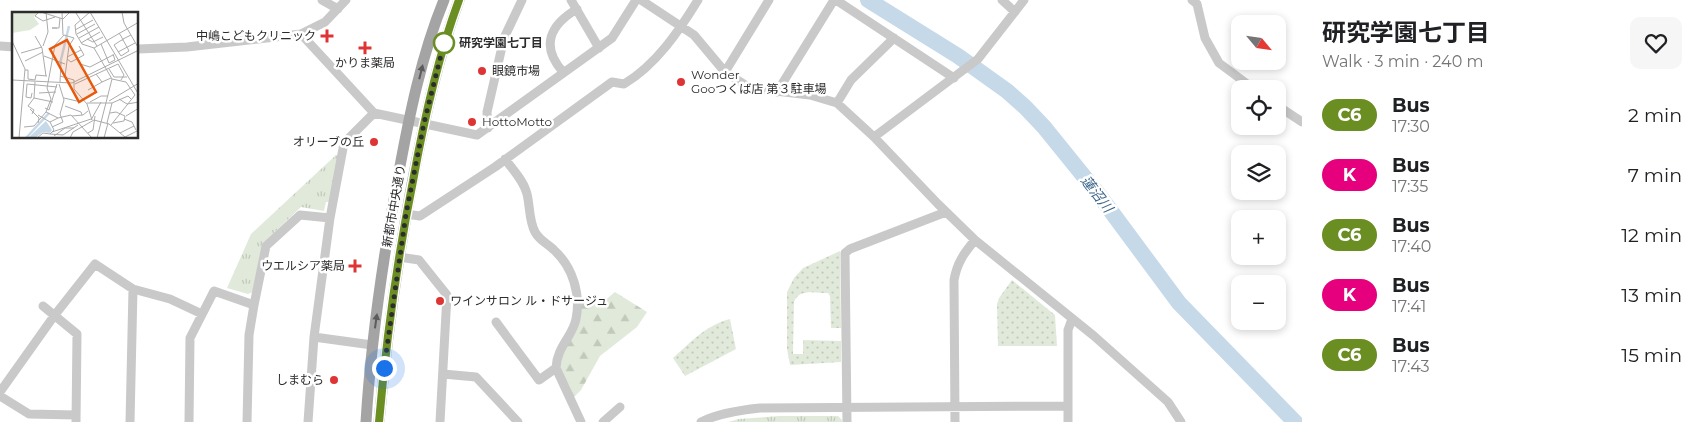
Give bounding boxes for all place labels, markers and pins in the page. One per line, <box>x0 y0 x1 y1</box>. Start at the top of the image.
place label: 中嶋こどもクリニック <box>196 28 316 43</box>
marker: 中嶋こどもクリニック <box>320 29 334 43</box>
marker: 研究学園七丁目 <box>433 32 455 54</box>
place label: 研究学園七丁目 <box>459 35 543 50</box>
marker: かりま薬局 <box>359 42 371 54</box>
place label: かりま薬局 <box>335 55 395 70</box>
place label: 眼鏡市場 <box>492 63 540 78</box>
marker: 眼鏡市場 <box>476 65 488 77</box>
place label: Wonder Gooつくば店 第３駐車場 <box>691 67 826 96</box>
marker: Wonder Gooつくば店 第３駐車場 <box>675 76 687 88</box>
place label: HottoMotto <box>482 114 552 129</box>
marker: HottoMotto <box>466 116 478 128</box>
place label: オリーブの丘 <box>293 134 364 149</box>
marker: オリーブの丘 <box>368 136 380 148</box>
place label: ウエルシア薬局 <box>261 258 345 273</box>
marker: ウエルシア薬局 <box>349 260 361 272</box>
place label: ワインサロン ル・ドサージュ <box>450 293 608 308</box>
marker: ワインサロン ル・ドサージュ <box>434 295 446 307</box>
place label: しまむら <box>276 372 324 387</box>
marker: しまむら <box>328 374 340 386</box>

